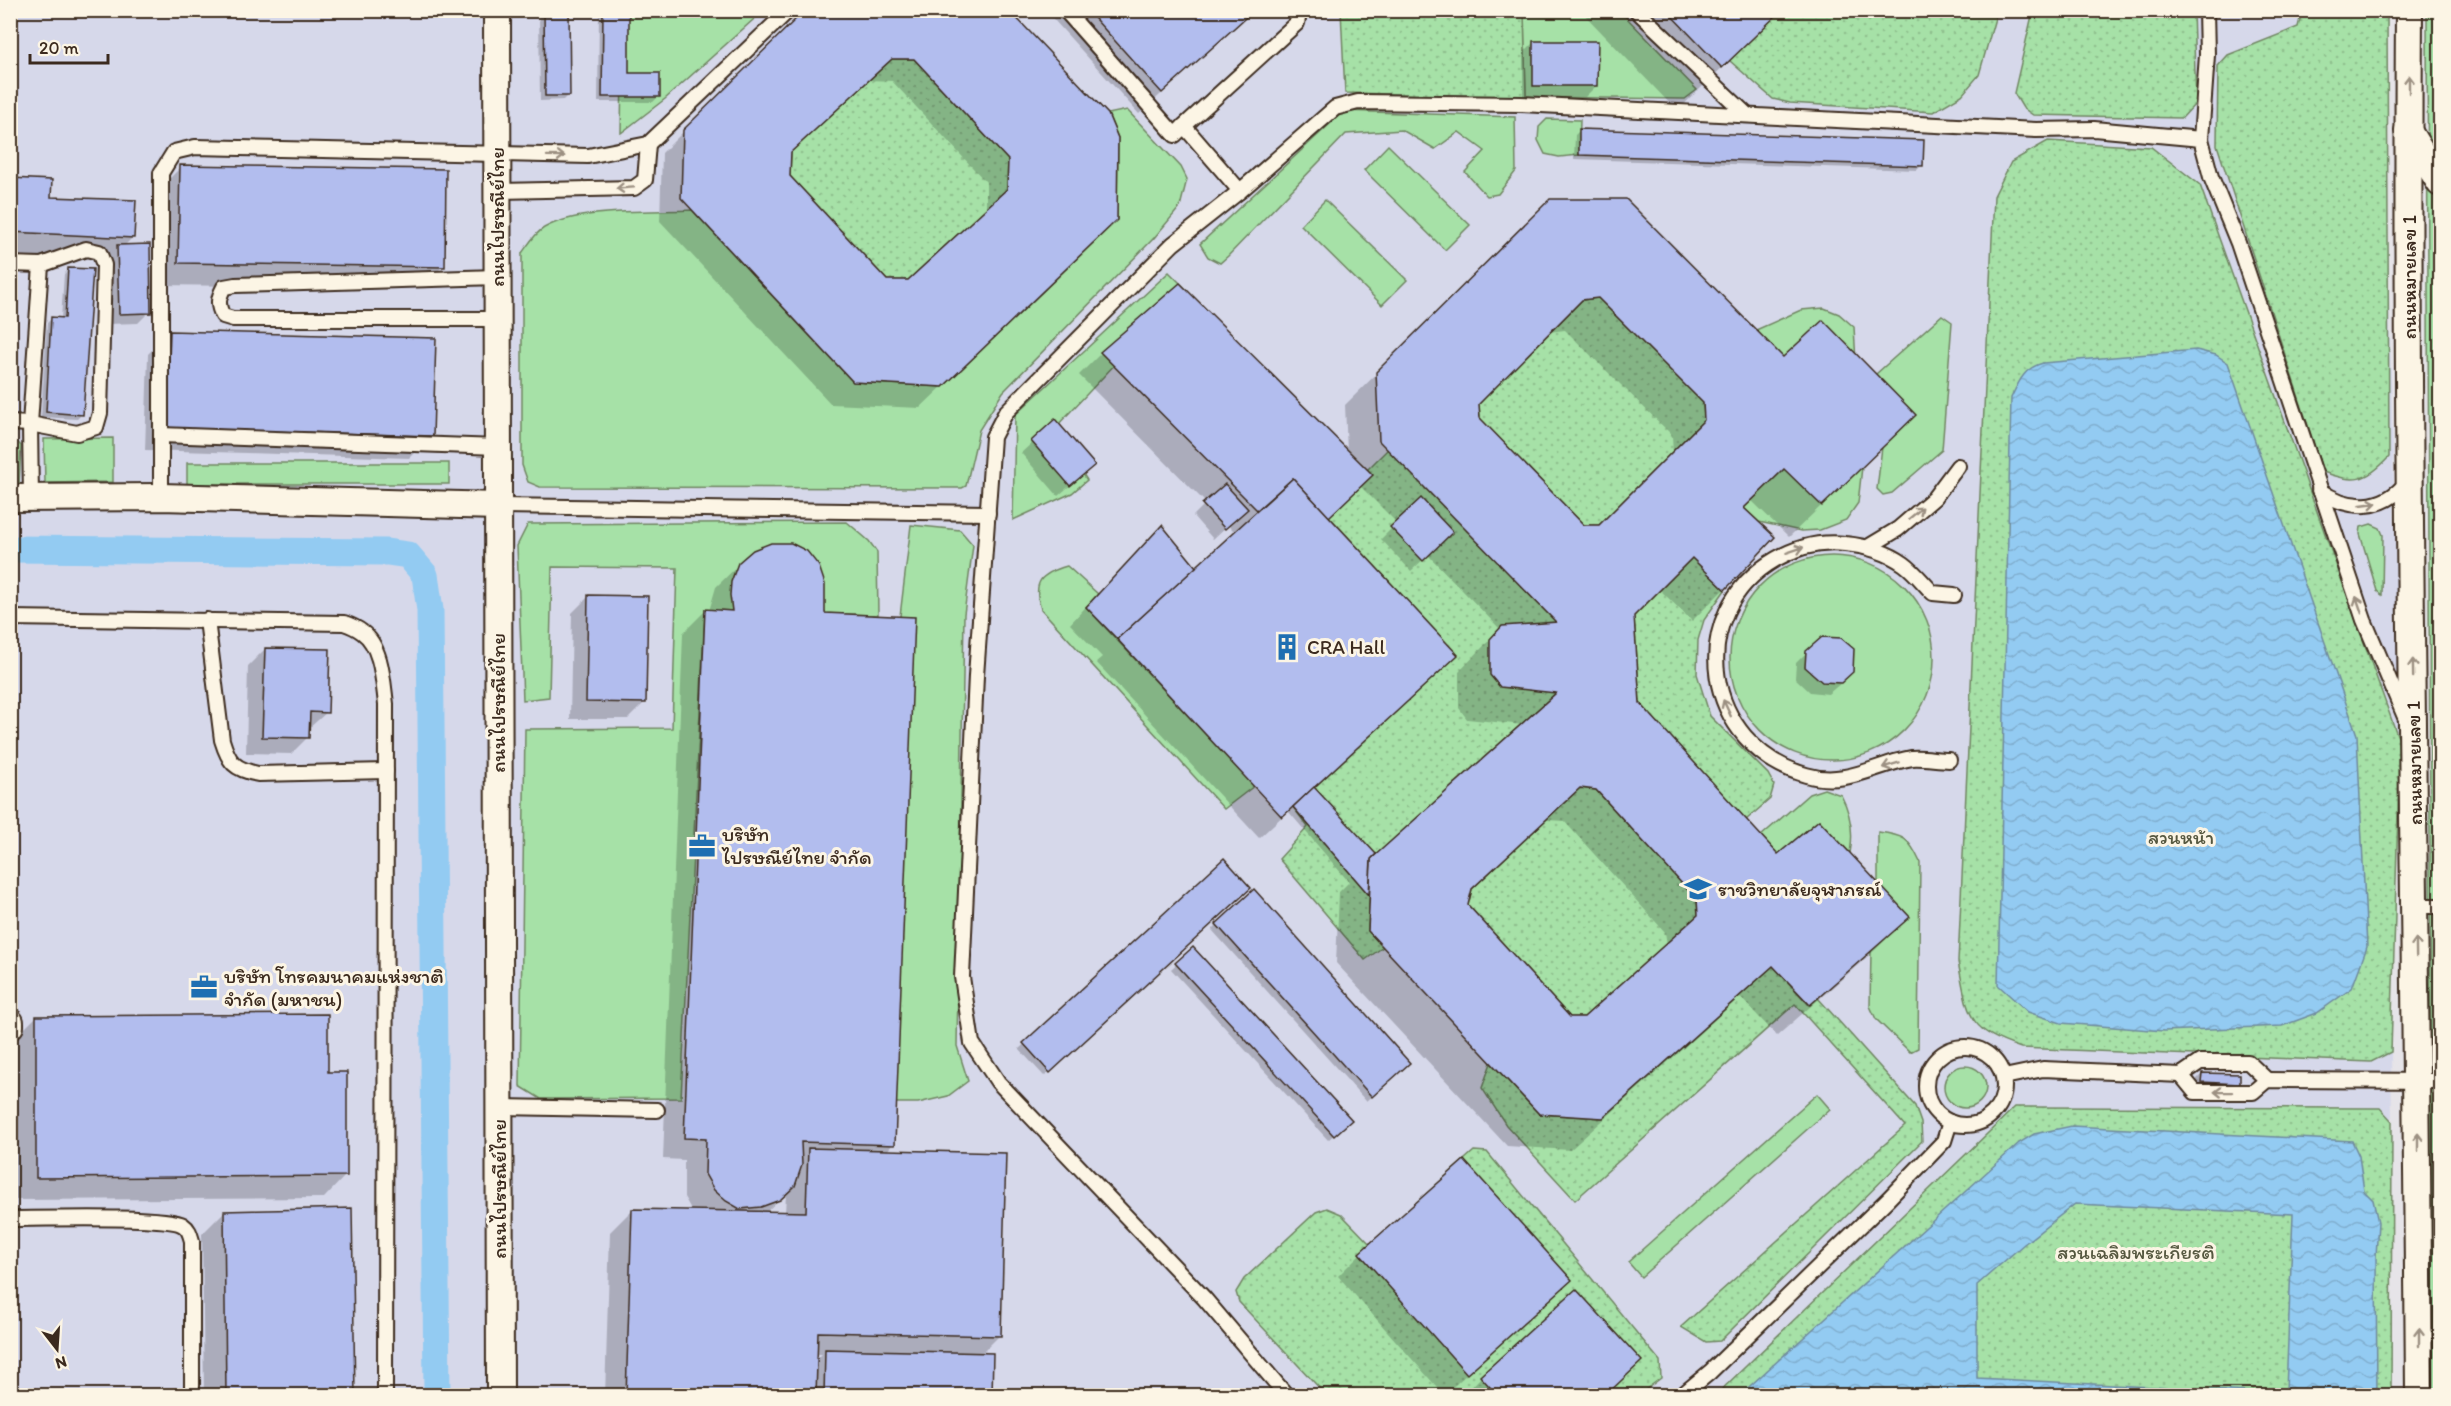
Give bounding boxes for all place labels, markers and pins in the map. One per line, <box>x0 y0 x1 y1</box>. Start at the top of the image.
building icon: CRA Hall <box>1272 632 1302 662</box>
place label: CRA Hall <box>1307 635 1385 659</box>
place label: บริษัท ไปรษณีย์ไทย จำกัด <box>721 822 872 869</box>
office icon: บริษัท ไปรษณีย์ไทย จำกัด <box>687 831 717 861</box>
school or university icon: ราชวิทยาลัยจุฬาภรณ์ <box>1683 874 1713 904</box>
place label: ราชวิทยาลัยจุฬาภรณ์ <box>1718 877 1882 902</box>
place label: บริษัท โทรคมนาคมแห่งชาติ จำกัด (มหาชน) <box>224 964 444 1011</box>
office icon: บริษัท โทรคมนาคมแห่งชาติ จำกัด (มหาชน) <box>189 972 219 1002</box>

